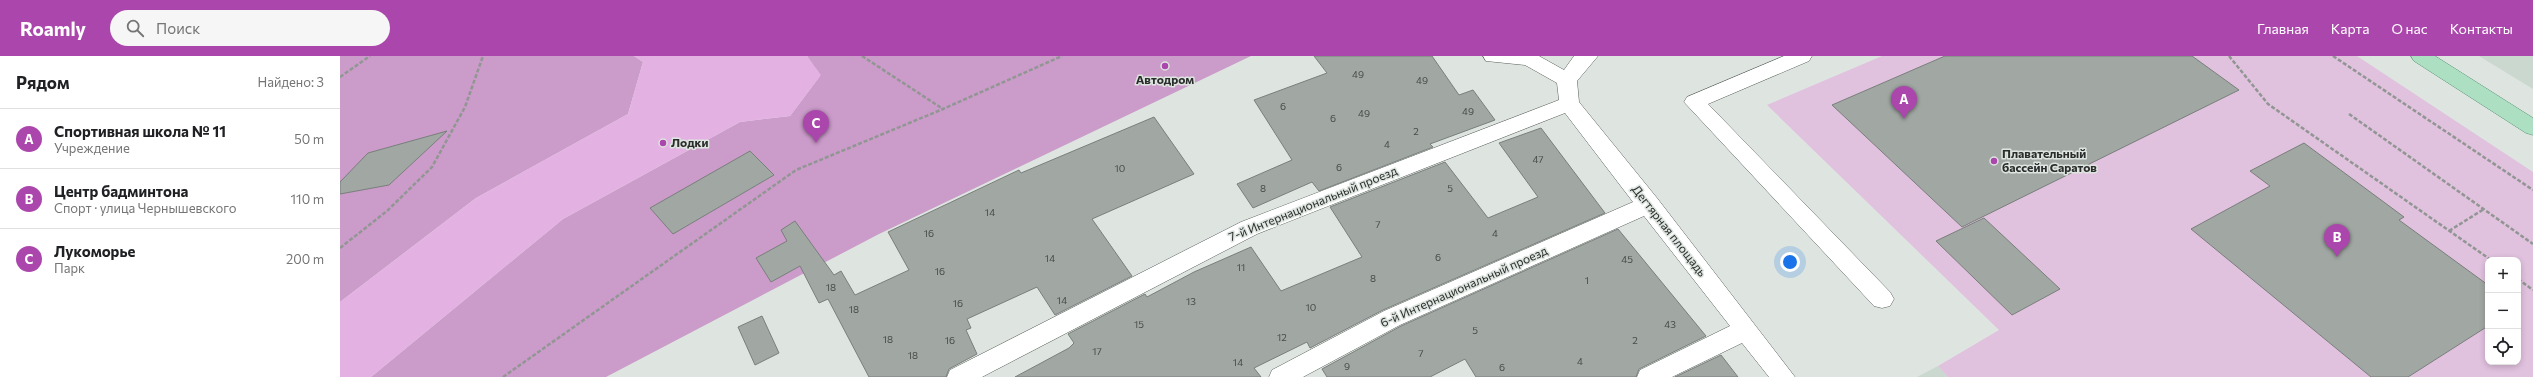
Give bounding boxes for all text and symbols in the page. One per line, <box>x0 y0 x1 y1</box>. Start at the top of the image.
search box <box>110 10 390 46</box>
text: Roamly <box>20 17 86 40</box>
icon: search <box>124 17 146 39</box>
text: Поиск <box>156 19 200 37</box>
text: Главная <box>2257 20 2309 37</box>
text: Карта <box>2331 20 2369 37</box>
text: О нас <box>2391 20 2428 37</box>
text: Контакты <box>2450 20 2513 37</box>
marker: Автодром <box>1160 61 1170 71</box>
house number: 49 <box>1352 68 1364 80</box>
text: Рядом <box>16 72 70 93</box>
place label: Автодром <box>1136 72 1194 86</box>
text: Найдено: 3 <box>257 74 324 90</box>
house number: 49 <box>1416 74 1428 86</box>
pin: A <box>1891 86 1917 119</box>
house number: 6 <box>1280 100 1286 112</box>
house number: 49 <box>1462 105 1474 117</box>
house number: 49 <box>1358 107 1370 119</box>
pin: C <box>803 110 829 143</box>
house number: 6 <box>1330 112 1336 124</box>
text: Спортивная школа № 11 <box>54 122 226 140</box>
house number: 2 <box>1413 125 1419 137</box>
text: A <box>24 131 34 147</box>
text: 50 m <box>294 131 324 147</box>
place label: Лодки <box>671 135 708 149</box>
marker: Лодки <box>658 138 668 148</box>
house number: 4 <box>1384 138 1390 150</box>
text: Учреждение <box>54 140 130 156</box>
place label: Плавательный бассейн Саратов <box>2002 146 2097 174</box>
house number: 47 <box>1532 153 1544 165</box>
marker: Плавательный бассейн Саратов <box>1989 156 1999 166</box>
house number: 6 <box>1336 161 1342 173</box>
house number: 10 <box>1115 162 1125 174</box>
street label: 7-й Интернациональный проезд <box>1227 164 1399 244</box>
text: Центр бадминтона <box>54 182 188 200</box>
house number: 8 <box>1260 182 1266 194</box>
house number: 5 <box>1447 182 1453 194</box>
street label: Дегтярная площадь <box>1630 182 1710 279</box>
text: B <box>25 191 33 207</box>
text: 110 m <box>291 191 324 207</box>
text: Спорт · улица Чернышевского <box>54 200 237 216</box>
house number: 14 <box>985 206 995 218</box>
house number: 7 <box>1375 218 1381 230</box>
pin: B <box>2324 224 2350 257</box>
house number: 16 <box>924 227 934 239</box>
house number: 4 <box>1492 227 1498 239</box>
text: Лукоморье <box>54 242 135 260</box>
street label: 6-й Интернациональный проезд <box>1378 243 1549 329</box>
text: C <box>25 251 33 267</box>
text: 200 m <box>286 251 324 267</box>
house number: 6 <box>1435 251 1441 263</box>
house number: 14 <box>1045 252 1055 264</box>
your location <box>1780 252 1800 272</box>
house number: 45 <box>1621 253 1633 265</box>
map controls <box>2485 257 2521 365</box>
button: + <box>2485 257 2521 293</box>
text: Парк <box>54 260 85 276</box>
house number: 11 <box>1237 261 1245 273</box>
house number: 16 <box>935 265 945 277</box>
house number: 8 <box>1370 272 1376 284</box>
house number: 1 <box>1585 274 1589 286</box>
house number: 18 <box>826 281 836 293</box>
button: − <box>2485 293 2521 329</box>
house number: 14 <box>1057 294 1067 306</box>
house number: 13 <box>1186 295 1196 307</box>
house number: 16 <box>953 297 963 309</box>
house number: 10 <box>1306 301 1316 313</box>
house number: 18 <box>849 303 859 315</box>
house number: 15 <box>1134 318 1144 330</box>
house number: 43 <box>1664 318 1676 330</box>
house number: 5 <box>1472 324 1478 336</box>
button: locate <box>2485 329 2521 365</box>
house number: 12 <box>1277 331 1287 343</box>
house number: 18 <box>883 333 893 345</box>
house number: 16 <box>945 334 955 346</box>
house number: 2 <box>1632 334 1638 346</box>
house number: 17 <box>1092 345 1102 357</box>
house number: 7 <box>1418 347 1424 359</box>
house number: 18 <box>908 349 918 361</box>
house number: 4 <box>1577 355 1583 367</box>
house number: 14 <box>1233 356 1243 368</box>
house number: 9 <box>1344 360 1350 372</box>
house number: 6 <box>1499 361 1505 373</box>

